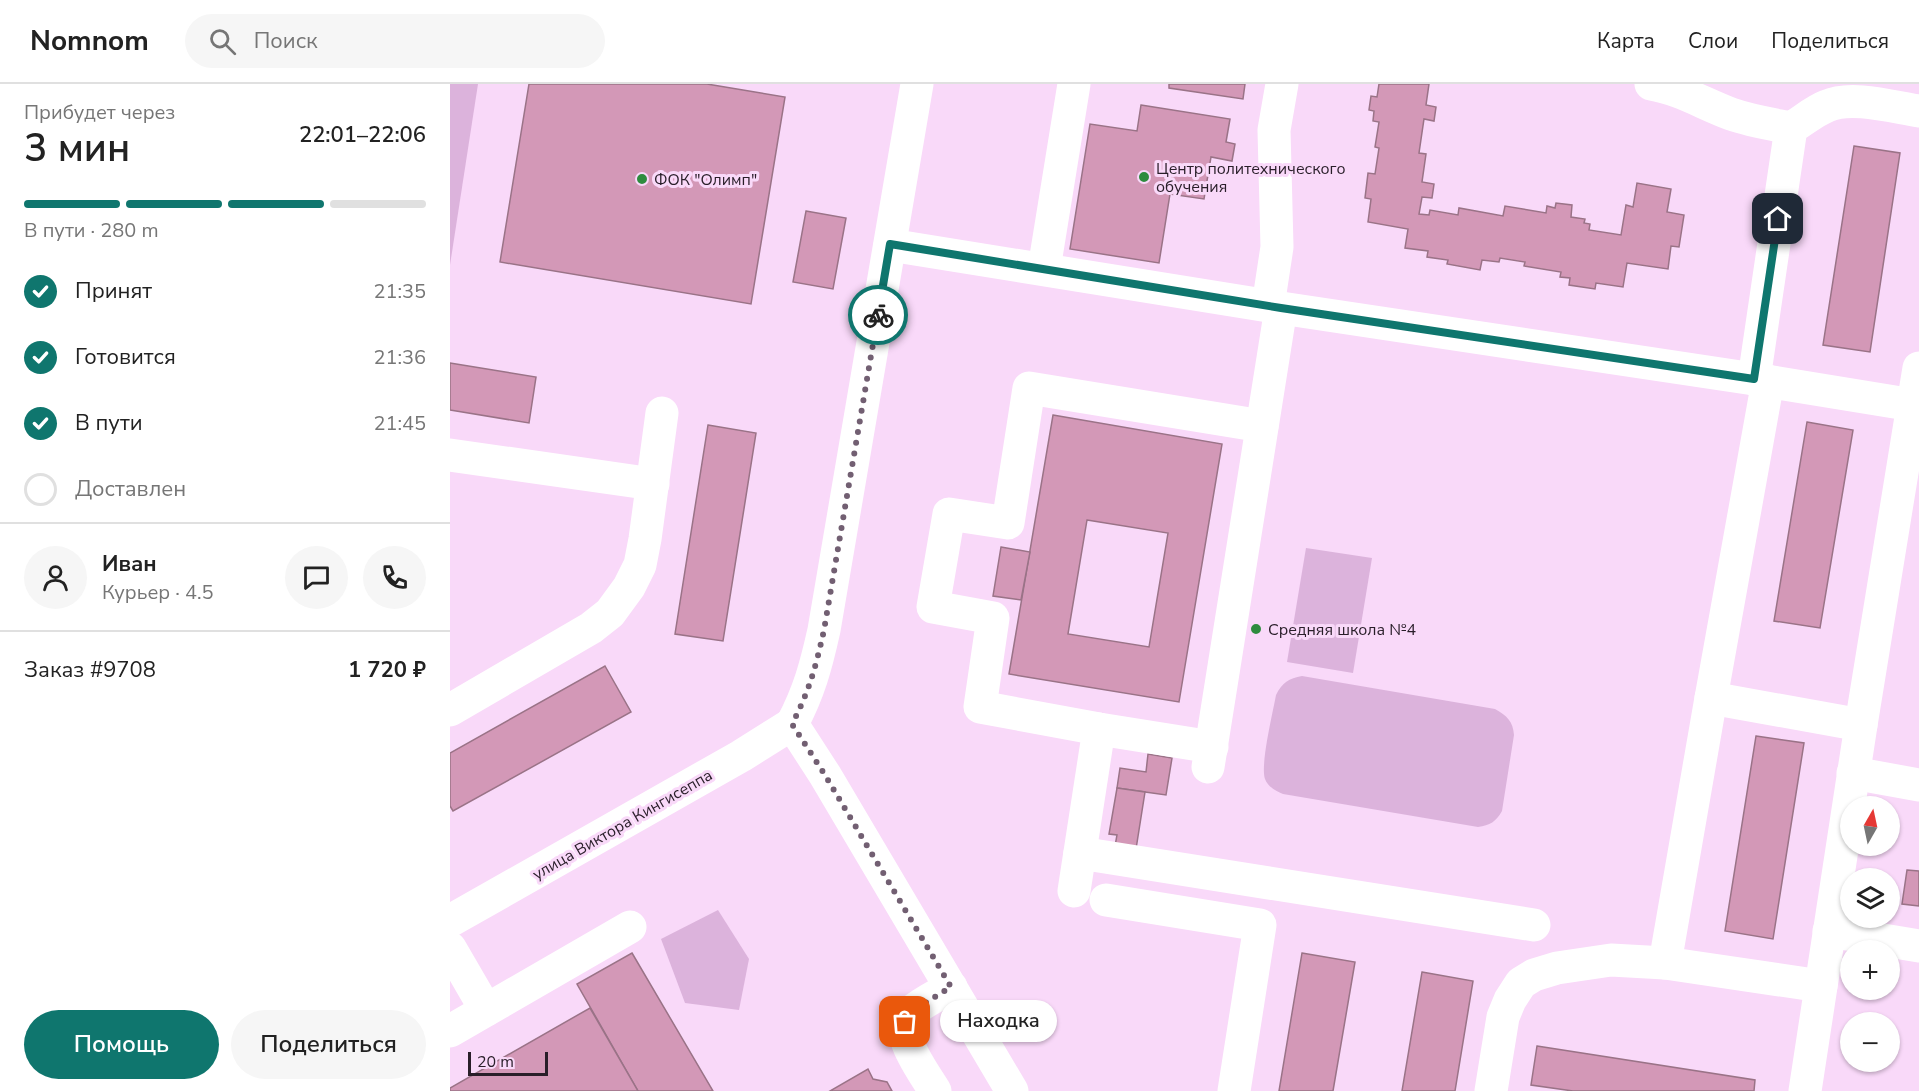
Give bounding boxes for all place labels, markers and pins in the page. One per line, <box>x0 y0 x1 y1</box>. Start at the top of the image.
place label: Центр политехнического обучения <box>1156 158 1346 198</box>
place label: ФОК "Олимп" <box>654 169 757 191</box>
marker: Центр политехнического обучения <box>1137 170 1151 184</box>
marker: ФОК "Олимп" <box>635 172 649 186</box>
pin <box>1752 193 1803 244</box>
place label: Средняя школа №4 <box>1268 619 1416 641</box>
marker: Средняя школа №4 <box>1249 622 1263 636</box>
pin <box>879 996 930 1047</box>
callout: Находка <box>941 1001 1058 1043</box>

